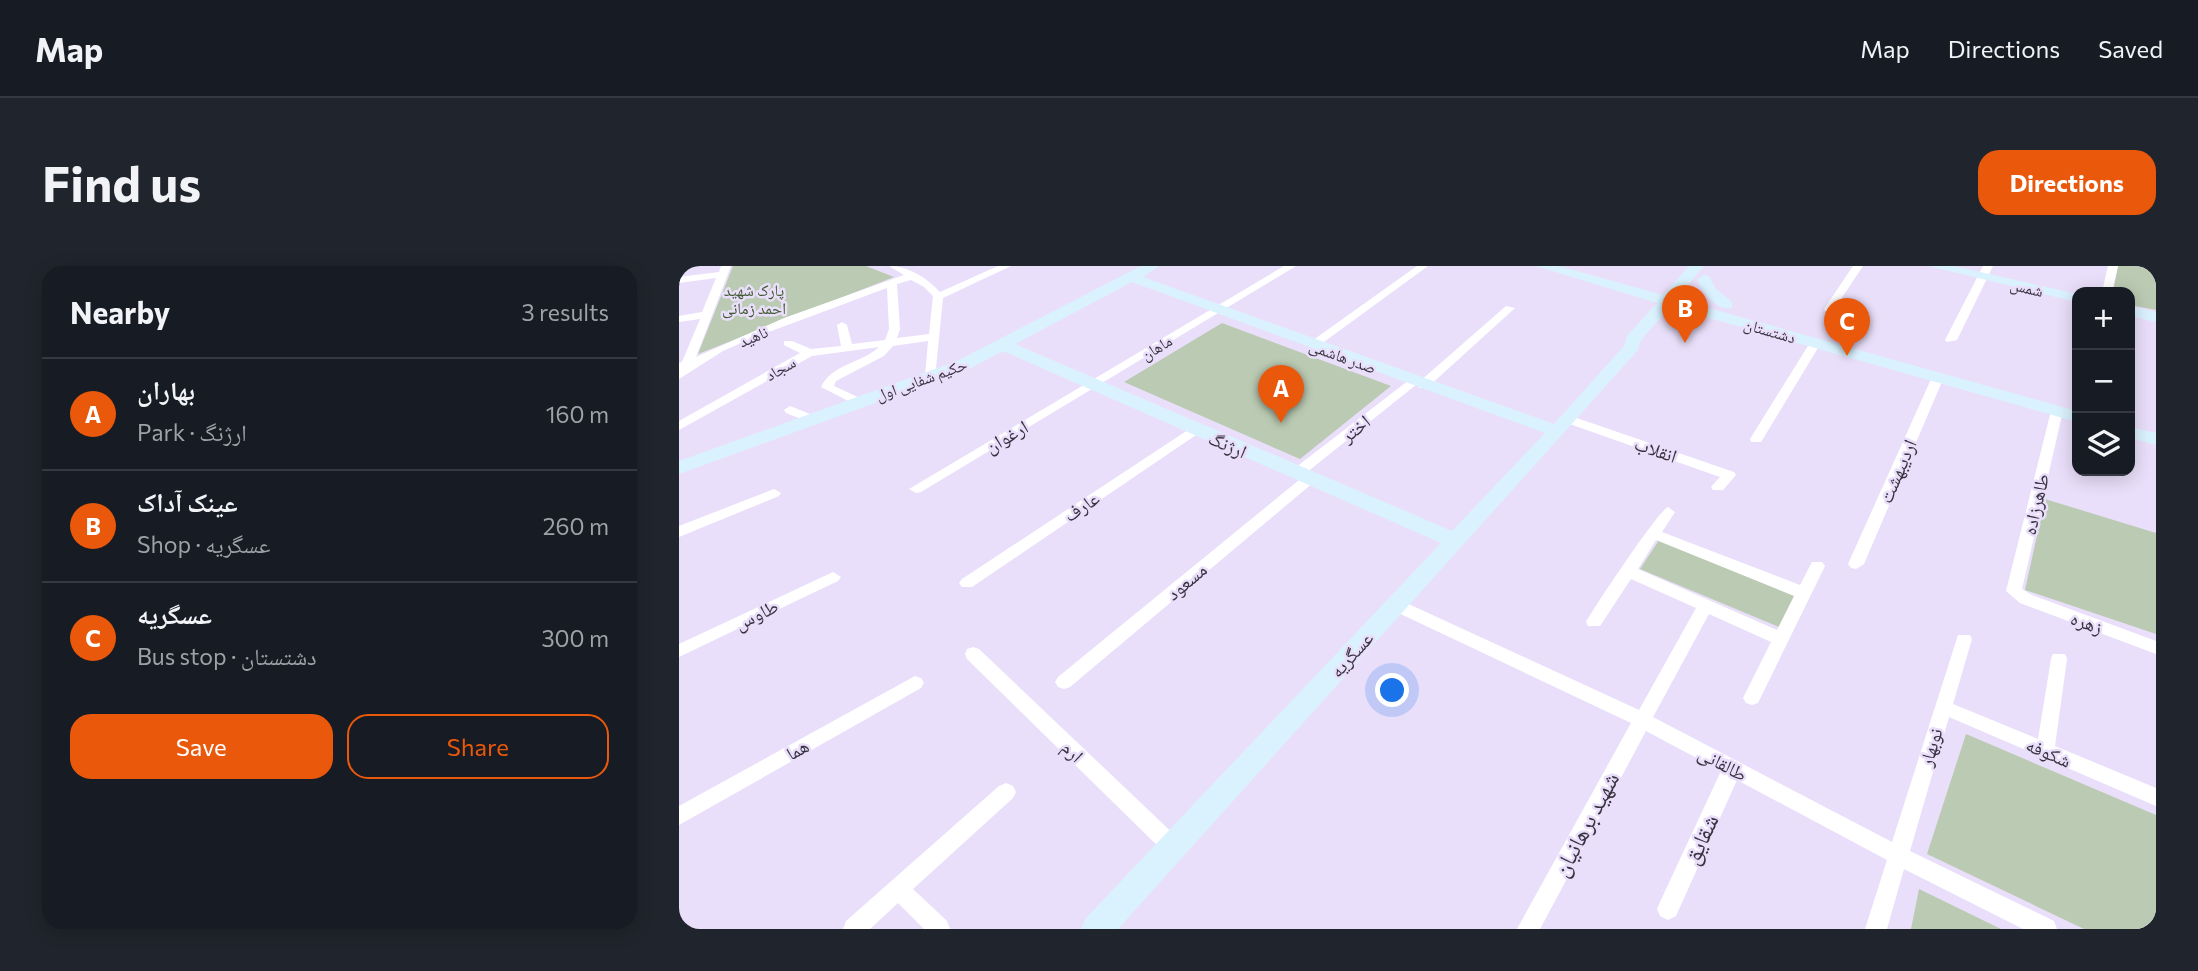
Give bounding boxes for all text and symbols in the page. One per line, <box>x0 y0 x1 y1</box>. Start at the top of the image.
text: Map <box>35 28 103 69</box>
text: Map <box>1860 34 1910 63</box>
text: Directions <box>1948 34 2060 63</box>
text: Saved <box>2098 34 2163 63</box>
button: Directions <box>1978 150 2156 215</box>
text: Find us <box>42 152 201 212</box>
street label: شمس <box>2008 274 2045 302</box>
park label: پارک شهید احمد زمانی <box>722 280 786 319</box>
pin: B <box>1662 285 1708 343</box>
map controls <box>2072 287 2135 476</box>
button: + <box>2072 287 2135 350</box>
text: Nearby <box>70 293 170 330</box>
text: 3 results <box>522 298 609 326</box>
pin: C <box>1824 298 1870 356</box>
street label: دشتستان <box>1741 314 1798 348</box>
street label: ناهید <box>736 321 771 351</box>
street label: ماهان <box>1137 330 1176 365</box>
street label: صدر هاشمی <box>1306 335 1379 379</box>
button: − <box>2072 350 2135 413</box>
street label: سجاد <box>761 352 799 384</box>
street label: حکیم شفایی اول <box>873 354 970 406</box>
pin: A <box>1258 365 1304 423</box>
text: بهاران <box>137 374 195 405</box>
text: A <box>85 400 101 428</box>
text: 160 m <box>546 400 609 428</box>
street label: اختر <box>1335 409 1375 448</box>
button: layers <box>2072 413 2135 476</box>
street label: ارغوان <box>980 415 1032 458</box>
text: Park · ارژنگ <box>137 418 247 446</box>
street label: ارژنگ <box>1205 426 1251 463</box>
street label: انقلاب <box>1632 431 1680 467</box>
street label: اردیبهشت <box>1873 436 1922 507</box>
street label: طاهرزاده <box>2017 471 2054 537</box>
text: عینک آداک <box>137 486 238 517</box>
street label: عارف <box>1059 486 1104 527</box>
text: B <box>85 512 101 540</box>
text: 260 m <box>543 512 609 540</box>
text: Shop · عسگریه <box>137 530 270 558</box>
street label: مسعود <box>1161 557 1212 605</box>
street label: طاوس <box>731 594 782 635</box>
text: عسگریه <box>137 598 212 629</box>
street label: زهره <box>2067 606 2106 639</box>
text: C <box>85 624 101 652</box>
text: 300 m <box>541 624 609 652</box>
street label: عسگریه <box>1324 626 1379 682</box>
text: Bus stop · دشتستان <box>137 642 317 670</box>
your location <box>1375 673 1409 707</box>
button: Save <box>70 714 333 779</box>
button: Share <box>347 714 609 779</box>
street label: نوبهار <box>1913 725 1948 770</box>
street label: شکوفه <box>2023 732 2075 773</box>
street label: هما <box>782 734 812 764</box>
street label: ارم <box>1055 735 1089 769</box>
street label: طالقانی <box>1694 741 1751 786</box>
street label: شهید برهانیان <box>1546 767 1625 882</box>
street label: شقایق <box>1676 809 1725 869</box>

